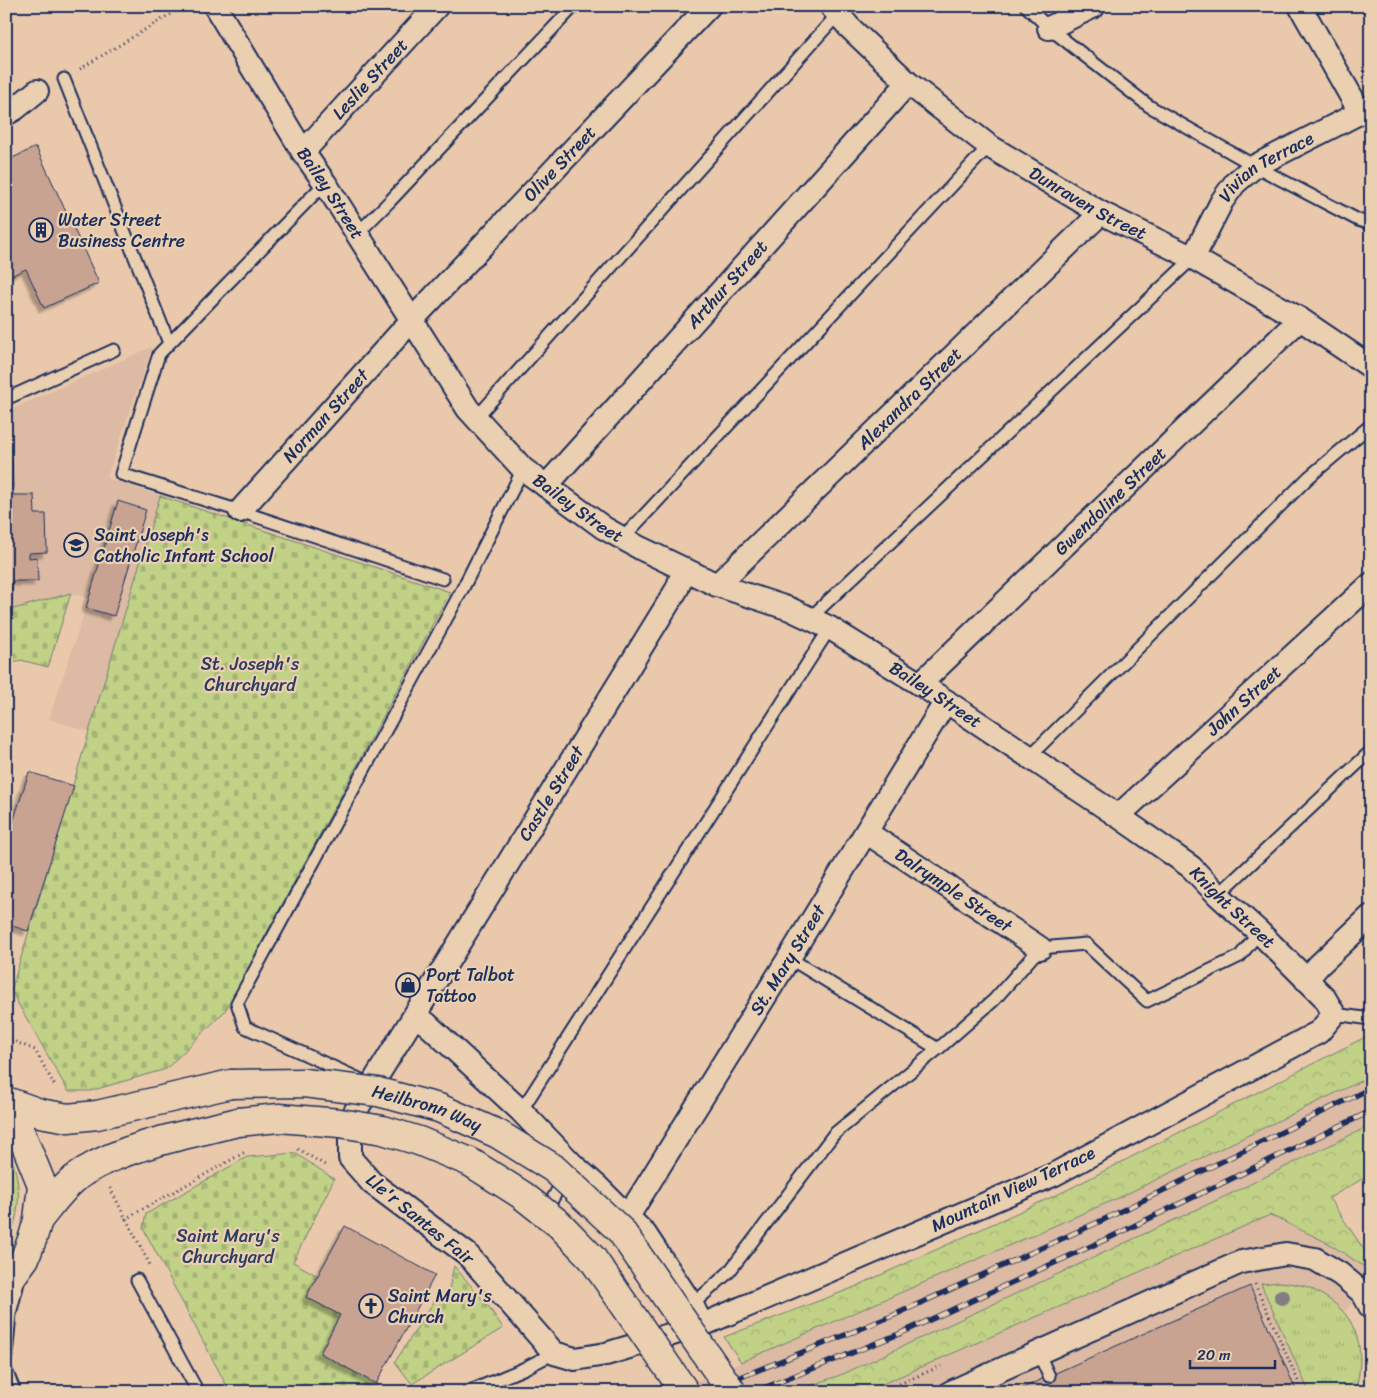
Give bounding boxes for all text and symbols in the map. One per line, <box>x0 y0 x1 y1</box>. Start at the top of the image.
street label: Leslie Street <box>324 31 416 127</box>
street label: Olive Street <box>515 118 604 210</box>
street label: Vivian Terrace <box>1210 122 1320 209</box>
street label: Bailey Street <box>288 140 373 246</box>
street label: Dunraven Street <box>1023 157 1152 249</box>
place label: Water Street Business Centre <box>58 204 185 257</box>
building icon: Water Street Business Centre <box>28 217 54 243</box>
street label: Arthur Street <box>678 232 776 337</box>
street label: Alexandra Street <box>848 339 970 458</box>
street label: Norman Street <box>274 361 378 470</box>
street label: Gwendoline Street <box>1046 439 1175 564</box>
street label: Bailey Street <box>526 465 630 552</box>
place label: Saint Joseph's Catholic Infant School <box>94 519 274 572</box>
school or university icon: Saint Joseph's Catholic Infant School <box>63 532 89 558</box>
park label: St. Joseph's Churchyard <box>201 648 300 701</box>
street label: Bailey Street <box>883 652 989 737</box>
street label: John Street <box>1198 657 1290 745</box>
street label: Castle Street <box>509 739 593 848</box>
street label: Dalrymple Street <box>888 839 1019 942</box>
street label: Knight Street <box>1181 858 1283 956</box>
street label: St. Mary Street <box>741 897 835 1022</box>
place label: Port Talbot Tattoo <box>426 959 515 1012</box>
shop icon: Port Talbot Tattoo <box>395 972 421 998</box>
street label: Heilbronn Way <box>368 1075 488 1141</box>
street label: Mountain View Terrace <box>925 1137 1101 1241</box>
street label: Lle'r Santes Fair <box>359 1165 483 1274</box>
park label: Saint Mary's Churchyard <box>176 1220 281 1273</box>
place label: Saint Mary's Church <box>388 1280 492 1333</box>
church icon: Saint Mary's Church <box>358 1293 384 1319</box>
scale bar <box>1190 1338 1274 1370</box>
text: 20 m <box>1197 1342 1231 1368</box>

